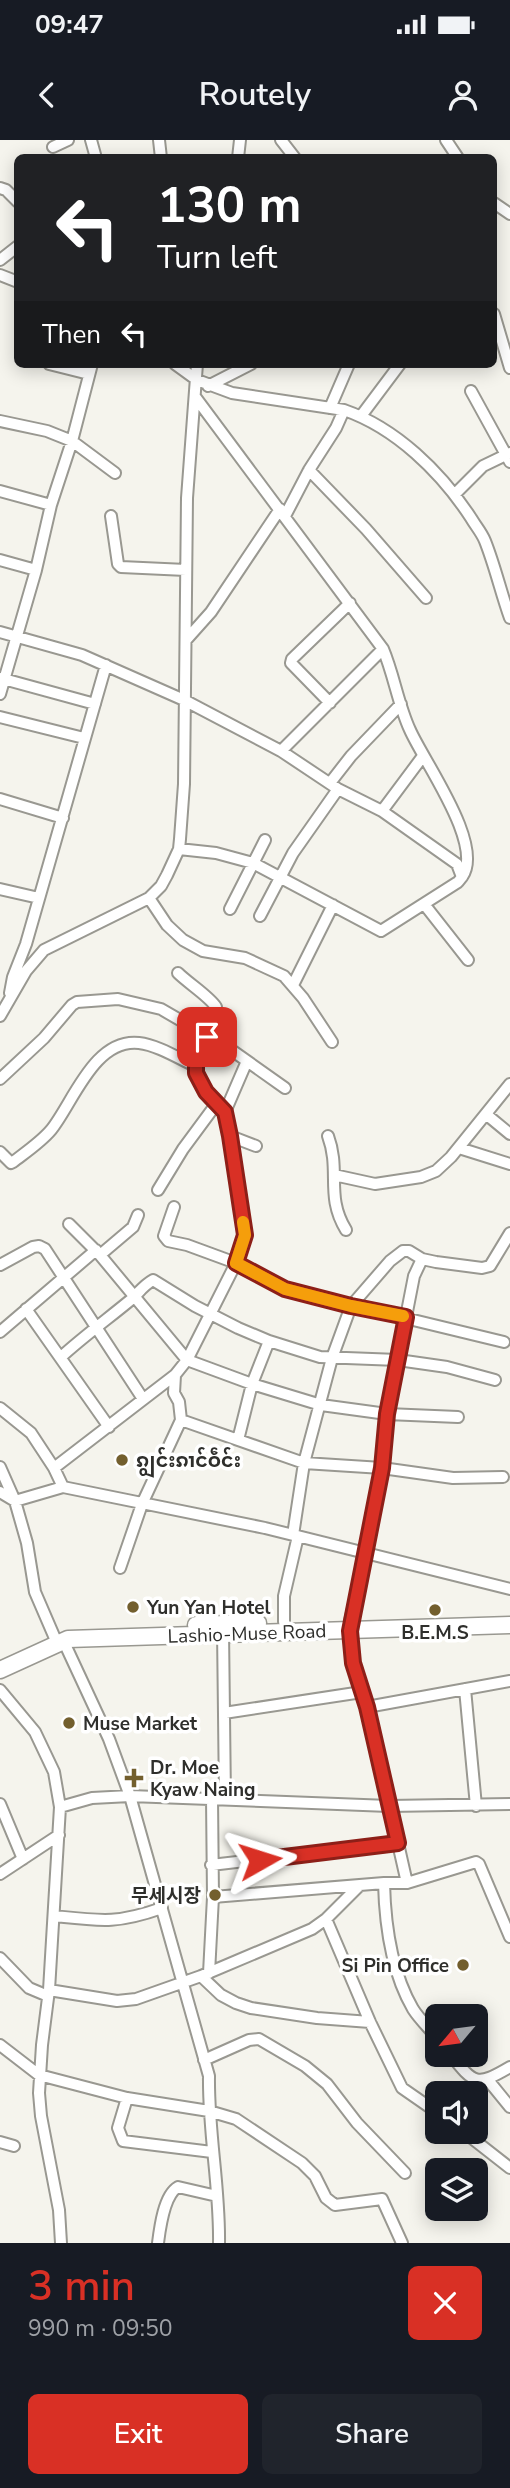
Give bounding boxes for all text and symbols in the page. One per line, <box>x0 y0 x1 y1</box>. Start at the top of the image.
text: 09:47 <box>35 7 104 42</box>
text: Routely <box>199 73 311 116</box>
icon: back <box>28 76 66 114</box>
icon: person <box>444 76 482 114</box>
text: 130 m <box>157 172 301 239</box>
icon: left <box>42 182 133 273</box>
text: Turn left <box>157 236 277 279</box>
icon: left <box>115 315 153 353</box>
text: Then <box>42 317 101 352</box>
pin <box>177 1007 237 1067</box>
icon: arrive <box>188 1018 226 1056</box>
place label: ၵျွင်းၵၢင်ဝဵင်း <box>136 1447 241 1478</box>
marker: ၵျွင်းၵၢင်ဝဵင်း <box>114 1452 130 1468</box>
place label: Yun Yan Hotel <box>146 1595 271 1621</box>
marker: Yun Yan Hotel <box>125 1599 141 1615</box>
marker: B.E.M.S <box>427 1602 443 1618</box>
street label: Lashio-Muse Road <box>167 1618 327 1650</box>
place label: B.E.M.S <box>401 1620 469 1646</box>
place label: Muse Market <box>83 1711 198 1737</box>
marker: Muse Market <box>61 1715 77 1731</box>
place label: Dr. Moe Kyaw Naing <box>150 1755 256 1803</box>
marker: Dr. Moe Kyaw Naing <box>124 1768 144 1788</box>
position arrow <box>223 1823 297 1897</box>
place label: 무세시장 <box>131 1883 201 1909</box>
marker: 무세시장 <box>207 1887 223 1903</box>
place label: Si Pin Office <box>341 1953 449 1979</box>
marker: Si Pin Office <box>455 1957 471 1973</box>
north arrow <box>425 2004 488 2067</box>
map controls <box>425 2004 488 2221</box>
button: sound <box>425 2081 488 2144</box>
button: layers <box>425 2158 488 2221</box>
text: 3 min <box>28 2258 135 2315</box>
button: close <box>408 2266 482 2340</box>
text: 990 m · 09:50 <box>28 2313 173 2344</box>
button: Exit <box>28 2394 248 2474</box>
button: Share <box>262 2394 482 2474</box>

